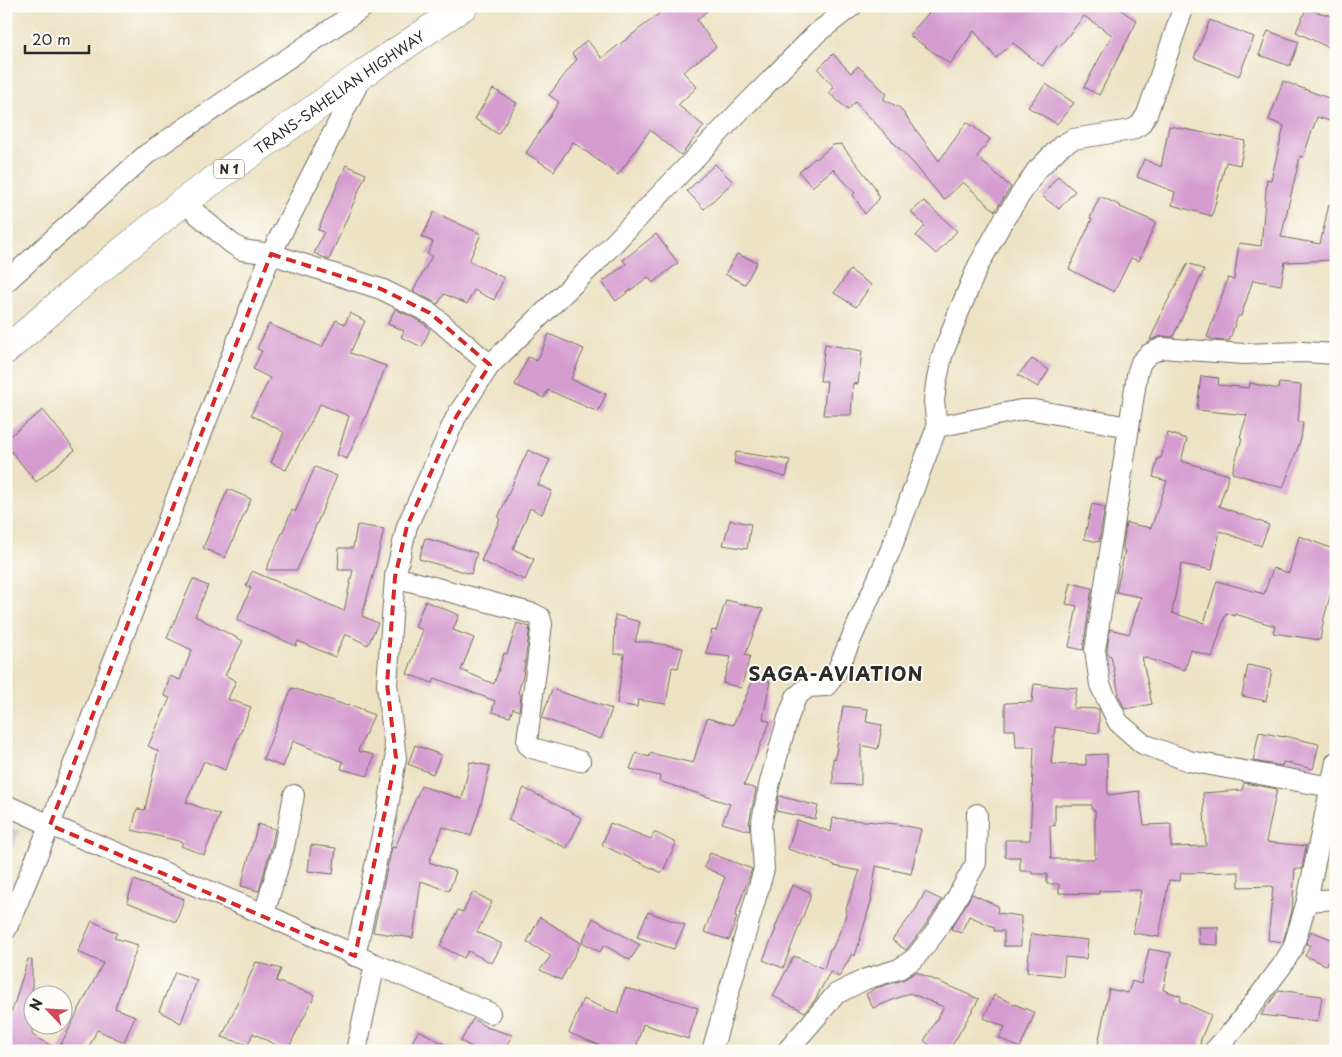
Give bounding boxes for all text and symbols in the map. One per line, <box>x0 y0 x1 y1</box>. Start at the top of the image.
scale bar <box>25 22 89 54</box>
street label: TRANS-SAHELIAN HIGHWAY <box>250 25 429 159</box>
text: 20 m <box>32 27 71 50</box>
road number: N 1 <box>214 160 244 178</box>
district label: SAGA-AVIATION <box>749 659 923 687</box>
north arrow <box>22 984 72 1034</box>
text: N <box>24 995 48 1014</box>

